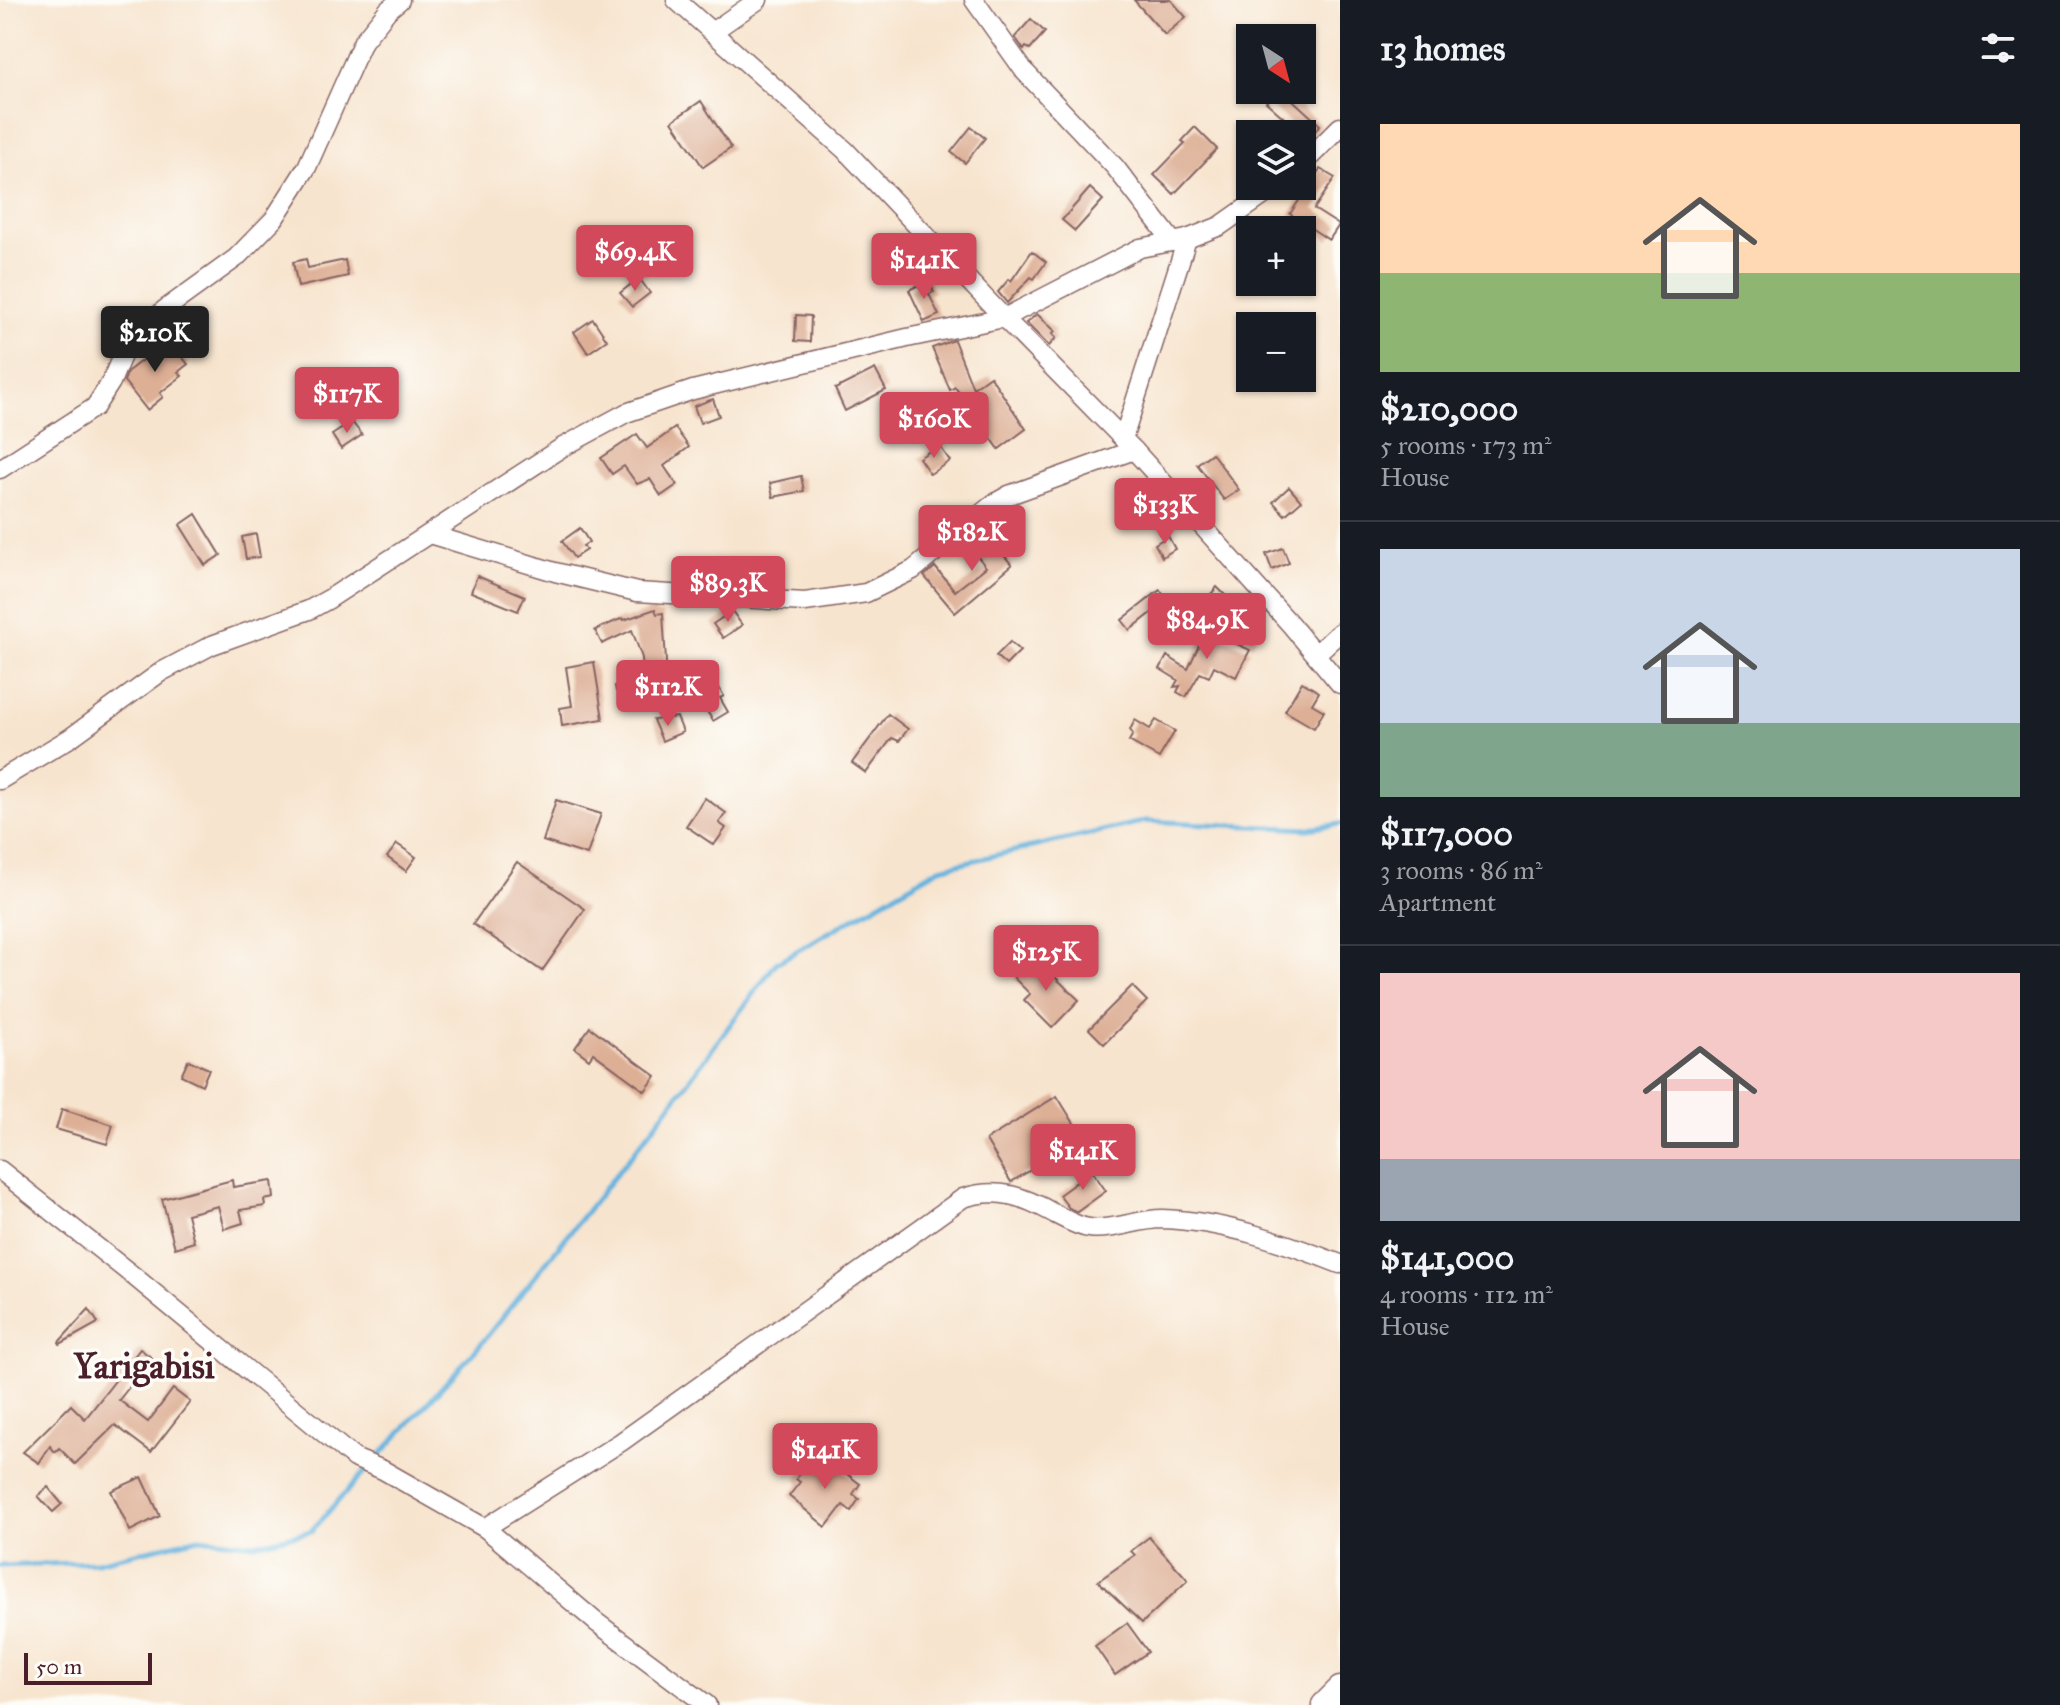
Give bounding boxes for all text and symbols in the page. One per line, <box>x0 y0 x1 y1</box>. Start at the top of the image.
north arrow <box>1236 24 1316 104</box>
map controls <box>1236 24 1316 392</box>
icon: filters <box>1976 26 2020 70</box>
text: 13 homes <box>1380 28 1505 69</box>
button: layers <box>1236 120 1316 200</box>
icon: home <box>1628 176 1772 320</box>
button: + <box>1236 216 1316 296</box>
pin: $69.4K <box>570 225 700 293</box>
pin: $141K <box>868 233 980 301</box>
text: $69.4K <box>594 235 676 267</box>
text: $141K <box>889 243 959 275</box>
pin: $210K <box>99 306 211 374</box>
button: − <box>1236 312 1316 392</box>
text: $210K <box>119 316 191 348</box>
pin: $117K <box>291 367 403 435</box>
text: $117K <box>313 377 381 409</box>
text: $210,000 <box>1380 388 1518 429</box>
pin: $160K <box>878 392 990 460</box>
text: $160K <box>898 402 970 434</box>
text: 5 rooms · 173 m² <box>1380 429 1552 461</box>
text: House <box>1380 461 1450 493</box>
pin: $133K <box>1109 478 1221 546</box>
text: $133K <box>1132 488 1198 520</box>
pin: $182K <box>916 505 1028 573</box>
text: $182K <box>937 515 1007 547</box>
pin: $89.3K <box>663 556 793 624</box>
text: $89.3K <box>689 566 767 598</box>
pin: $84.9K <box>1142 593 1272 661</box>
icon: home <box>1628 601 1772 745</box>
text: $84.9K <box>1166 603 1248 635</box>
pin: $112K <box>612 660 724 728</box>
text: $112K <box>634 670 702 702</box>
text: $117,000 <box>1380 813 1513 854</box>
text: 3 rooms · 86 m² <box>1380 854 1543 886</box>
text: Apartment <box>1380 886 1496 918</box>
pin: $125K <box>990 925 1102 993</box>
text: $125K <box>1011 935 1081 967</box>
icon: home <box>1628 1025 1772 1169</box>
pin: $141K <box>1027 1124 1139 1192</box>
text: $141K <box>1048 1134 1118 1166</box>
text: $141,000 <box>1380 1237 1514 1278</box>
text: 4 rooms · 112 m² <box>1380 1278 1553 1310</box>
text: House <box>1380 1310 1450 1342</box>
district label: Yarigabisi <box>73 1344 215 1388</box>
pin: $141K <box>769 1423 881 1491</box>
text: $141K <box>790 1433 860 1465</box>
scale bar <box>24 1649 152 1685</box>
text: 50 m <box>36 1653 82 1680</box>

